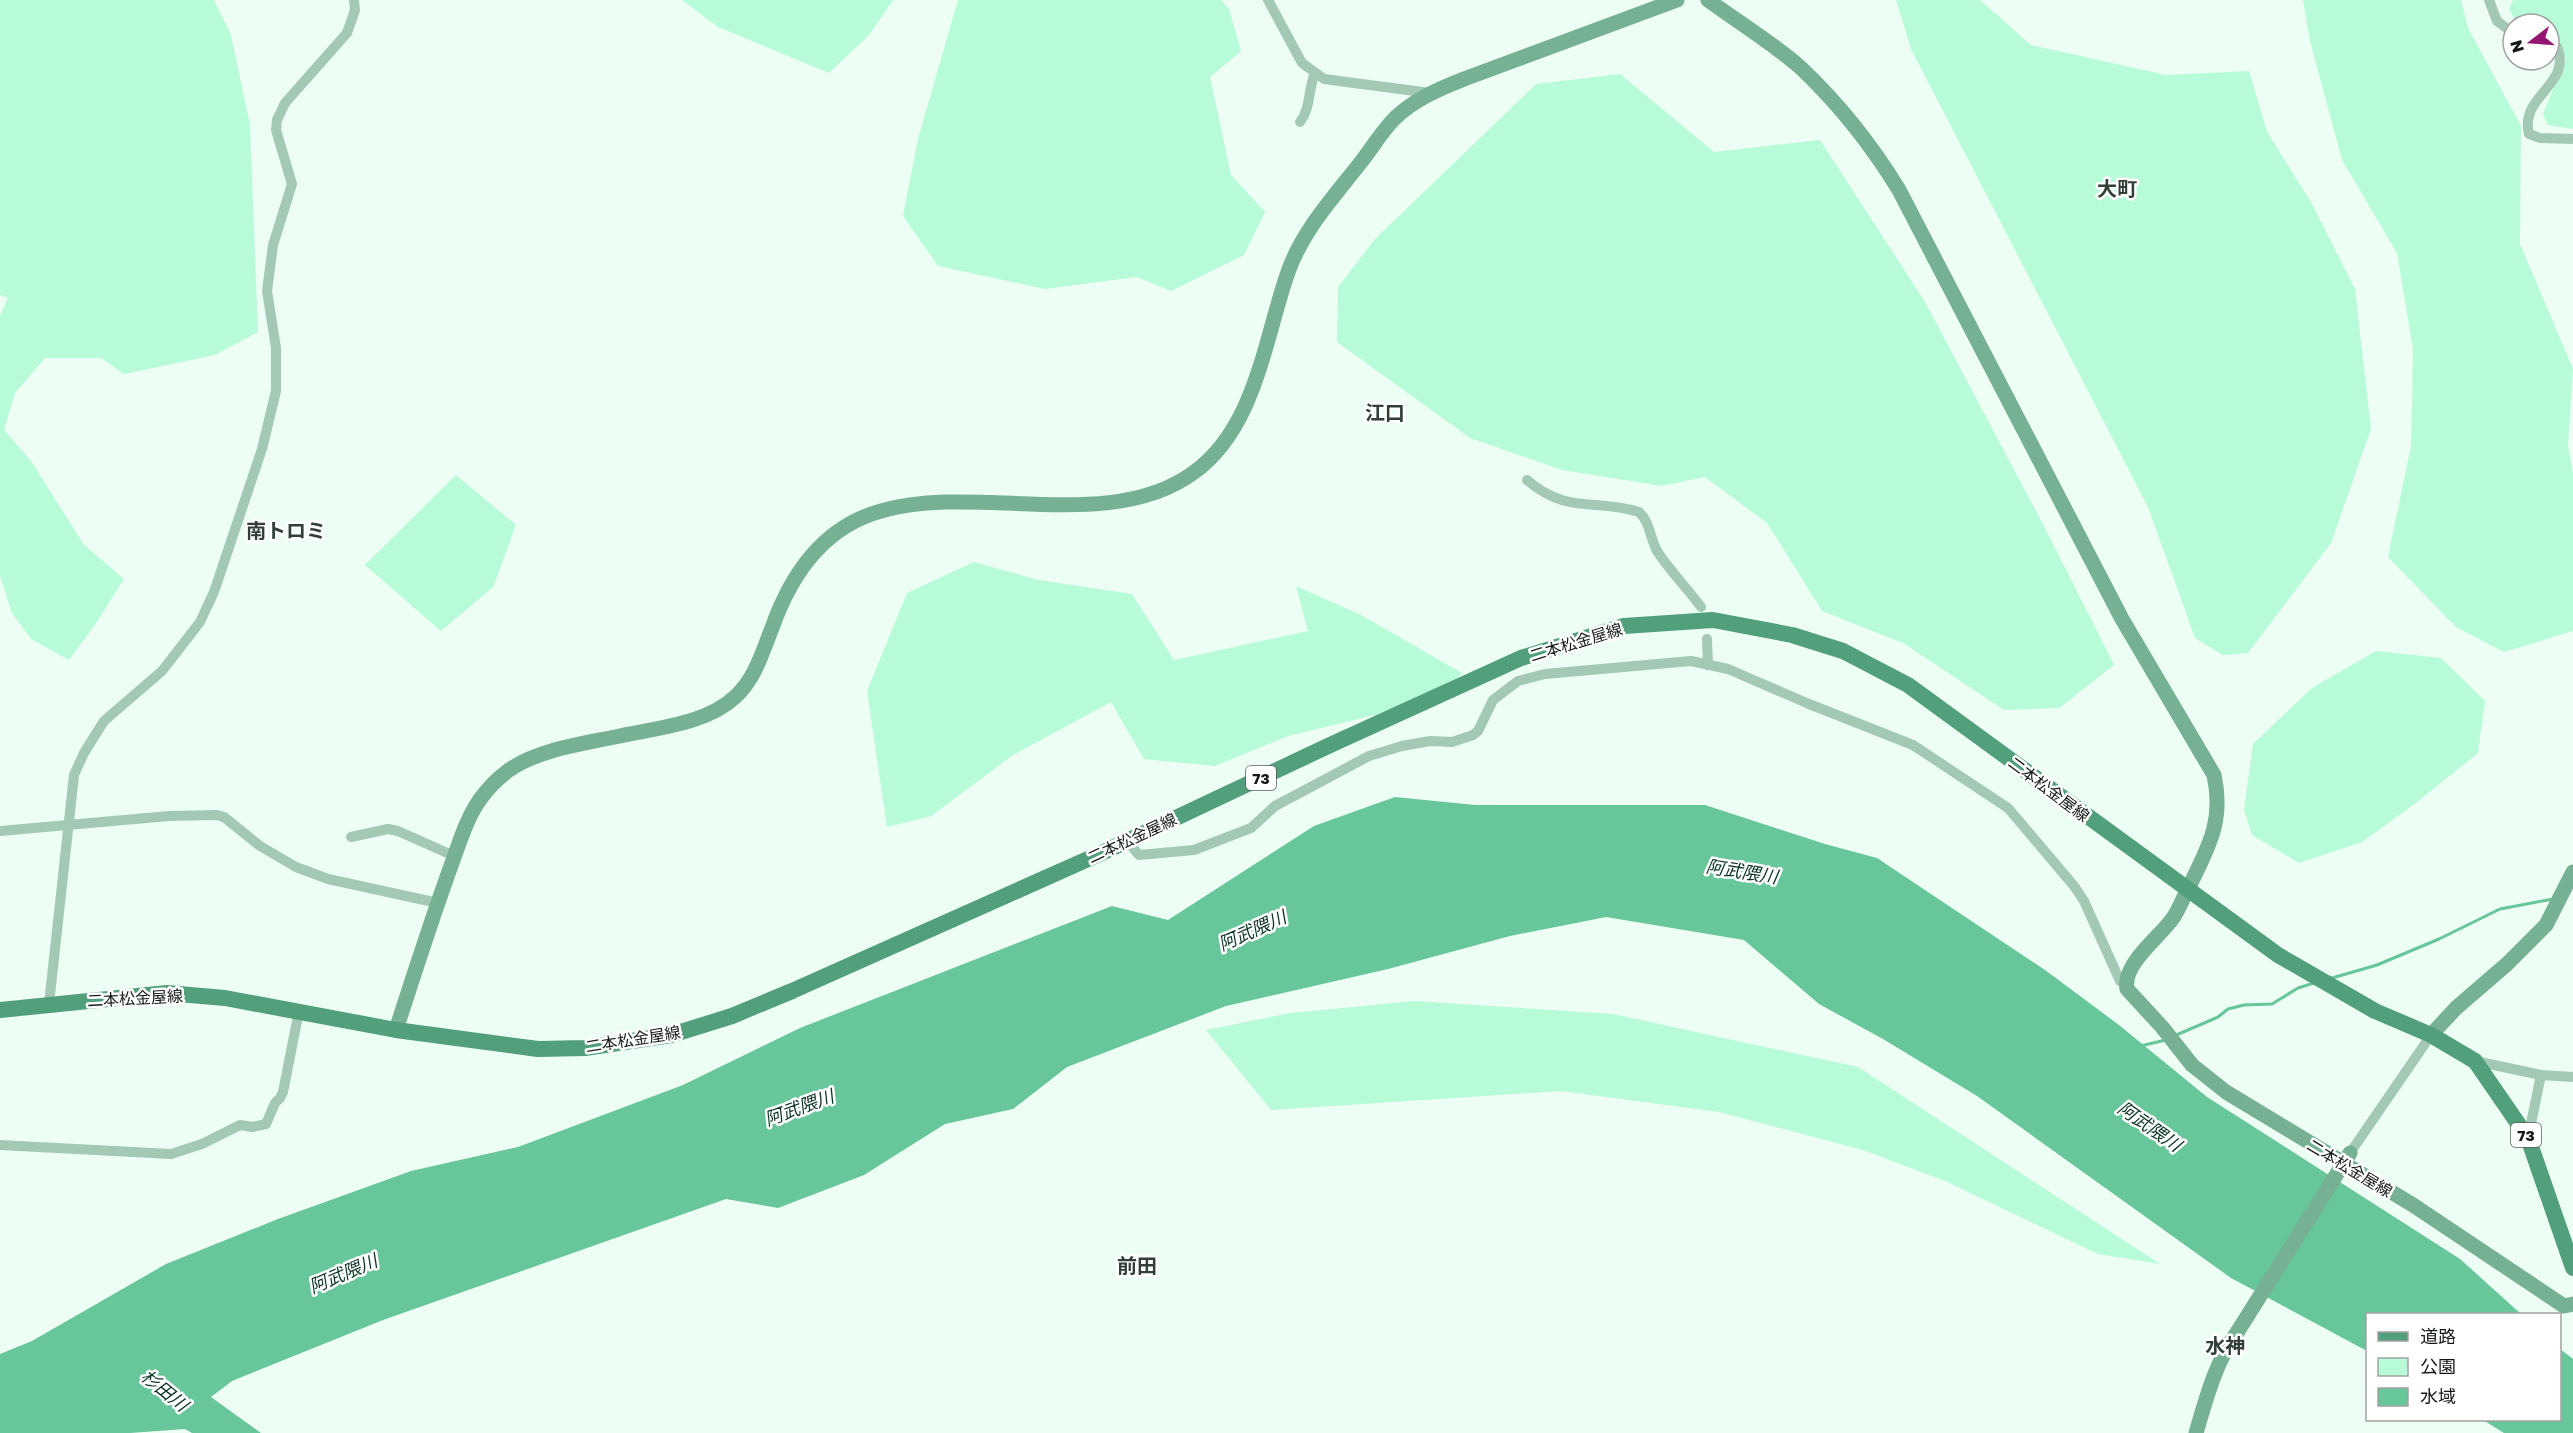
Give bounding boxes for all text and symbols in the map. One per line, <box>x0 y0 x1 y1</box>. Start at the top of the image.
north arrow <box>2501 12 2561 72</box>
text: N <box>2505 38 2528 55</box>
district label: 大町 <box>2097 176 2137 200</box>
district label: 江口 <box>1365 400 1405 424</box>
district label: 南トロミ <box>246 518 326 542</box>
street label: 二本松金屋線 <box>1527 618 1625 666</box>
street label: 二本松金屋線 <box>2005 752 2093 826</box>
road number: 73 <box>1246 766 1276 790</box>
street label: 二本松金屋線 <box>1084 809 1180 867</box>
water label: 阿武隈川 <box>1705 855 1781 888</box>
water label: 阿武隈川 <box>1215 904 1291 955</box>
street label: 二本松金屋線 <box>87 986 183 1010</box>
street label: 二本松金屋線 <box>584 1022 682 1056</box>
water label: 阿武隈川 <box>761 1084 838 1130</box>
water label: 阿武隈川 <box>2114 1096 2187 1157</box>
road number: 73 <box>2511 1123 2541 1147</box>
street label: 二本松金屋線 <box>2304 1135 2396 1201</box>
water label: 阿武隈川 <box>306 1248 382 1297</box>
district label: 前田 <box>1117 1253 1157 1277</box>
legend <box>2366 1313 2561 1421</box>
text: 道路 <box>2420 1325 2456 1347</box>
district label: 水神 <box>2205 1333 2245 1357</box>
text: 公園 <box>2420 1355 2456 1377</box>
water label: 杉田川 <box>137 1364 194 1417</box>
text: 水域 <box>2420 1385 2456 1407</box>

